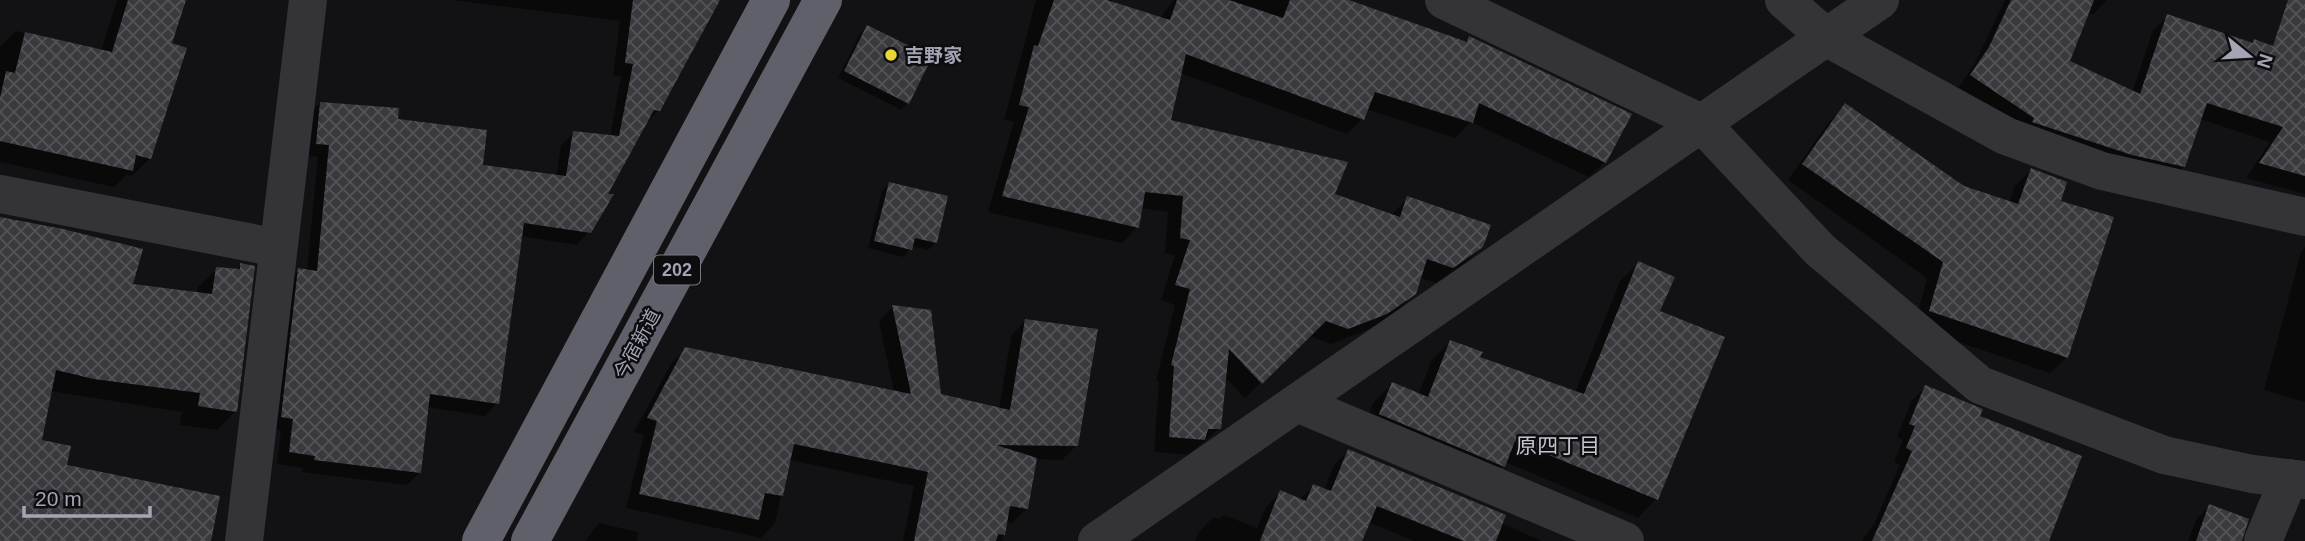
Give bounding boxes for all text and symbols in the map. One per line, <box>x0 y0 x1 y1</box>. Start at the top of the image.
north arrow <box>2214 21 2284 91</box>
place label: 吉野家 <box>905 45 962 66</box>
marker: 吉野家 <box>883 47 899 63</box>
text: N <box>2253 51 2277 71</box>
road number: 202 <box>654 256 700 284</box>
street label: 今宿新道 <box>610 306 664 382</box>
district label: 原四丁目 <box>1516 434 1600 457</box>
scale bar <box>24 475 150 518</box>
text: 20 m <box>35 487 82 510</box>

